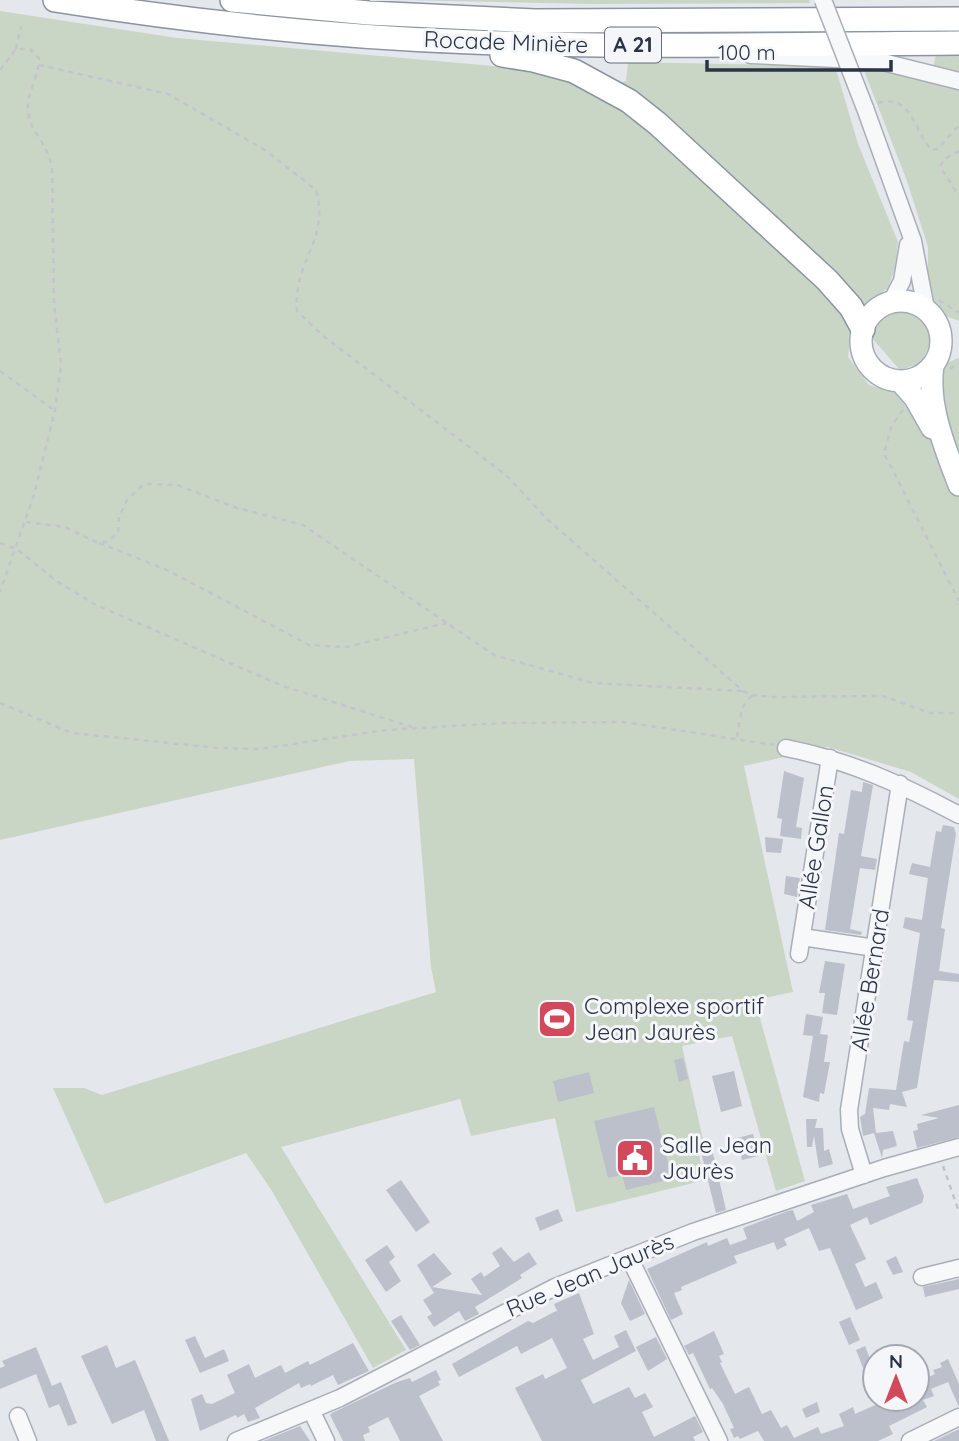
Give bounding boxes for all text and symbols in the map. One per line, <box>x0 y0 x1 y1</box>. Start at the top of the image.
street label: Rocade Minière <box>423 24 589 59</box>
road number: A 21 <box>605 28 661 62</box>
scale bar <box>707 28 891 72</box>
text: 100 m <box>718 39 776 65</box>
street label: Allée Gallon <box>791 783 840 911</box>
street label: Allée Bernard <box>844 907 895 1053</box>
place label: Complexe sportif Jean Jaurès <box>584 991 764 1046</box>
sports icon: Complexe sportif Jean Jaurès <box>536 998 578 1040</box>
place label: Salle Jean Jaurès <box>662 1130 772 1185</box>
public building icon: Salle Jean Jaurès <box>614 1137 656 1179</box>
street label: Rue Jean Jaurès <box>502 1226 678 1323</box>
north arrow <box>861 1343 931 1413</box>
text: N <box>889 1349 903 1373</box>

